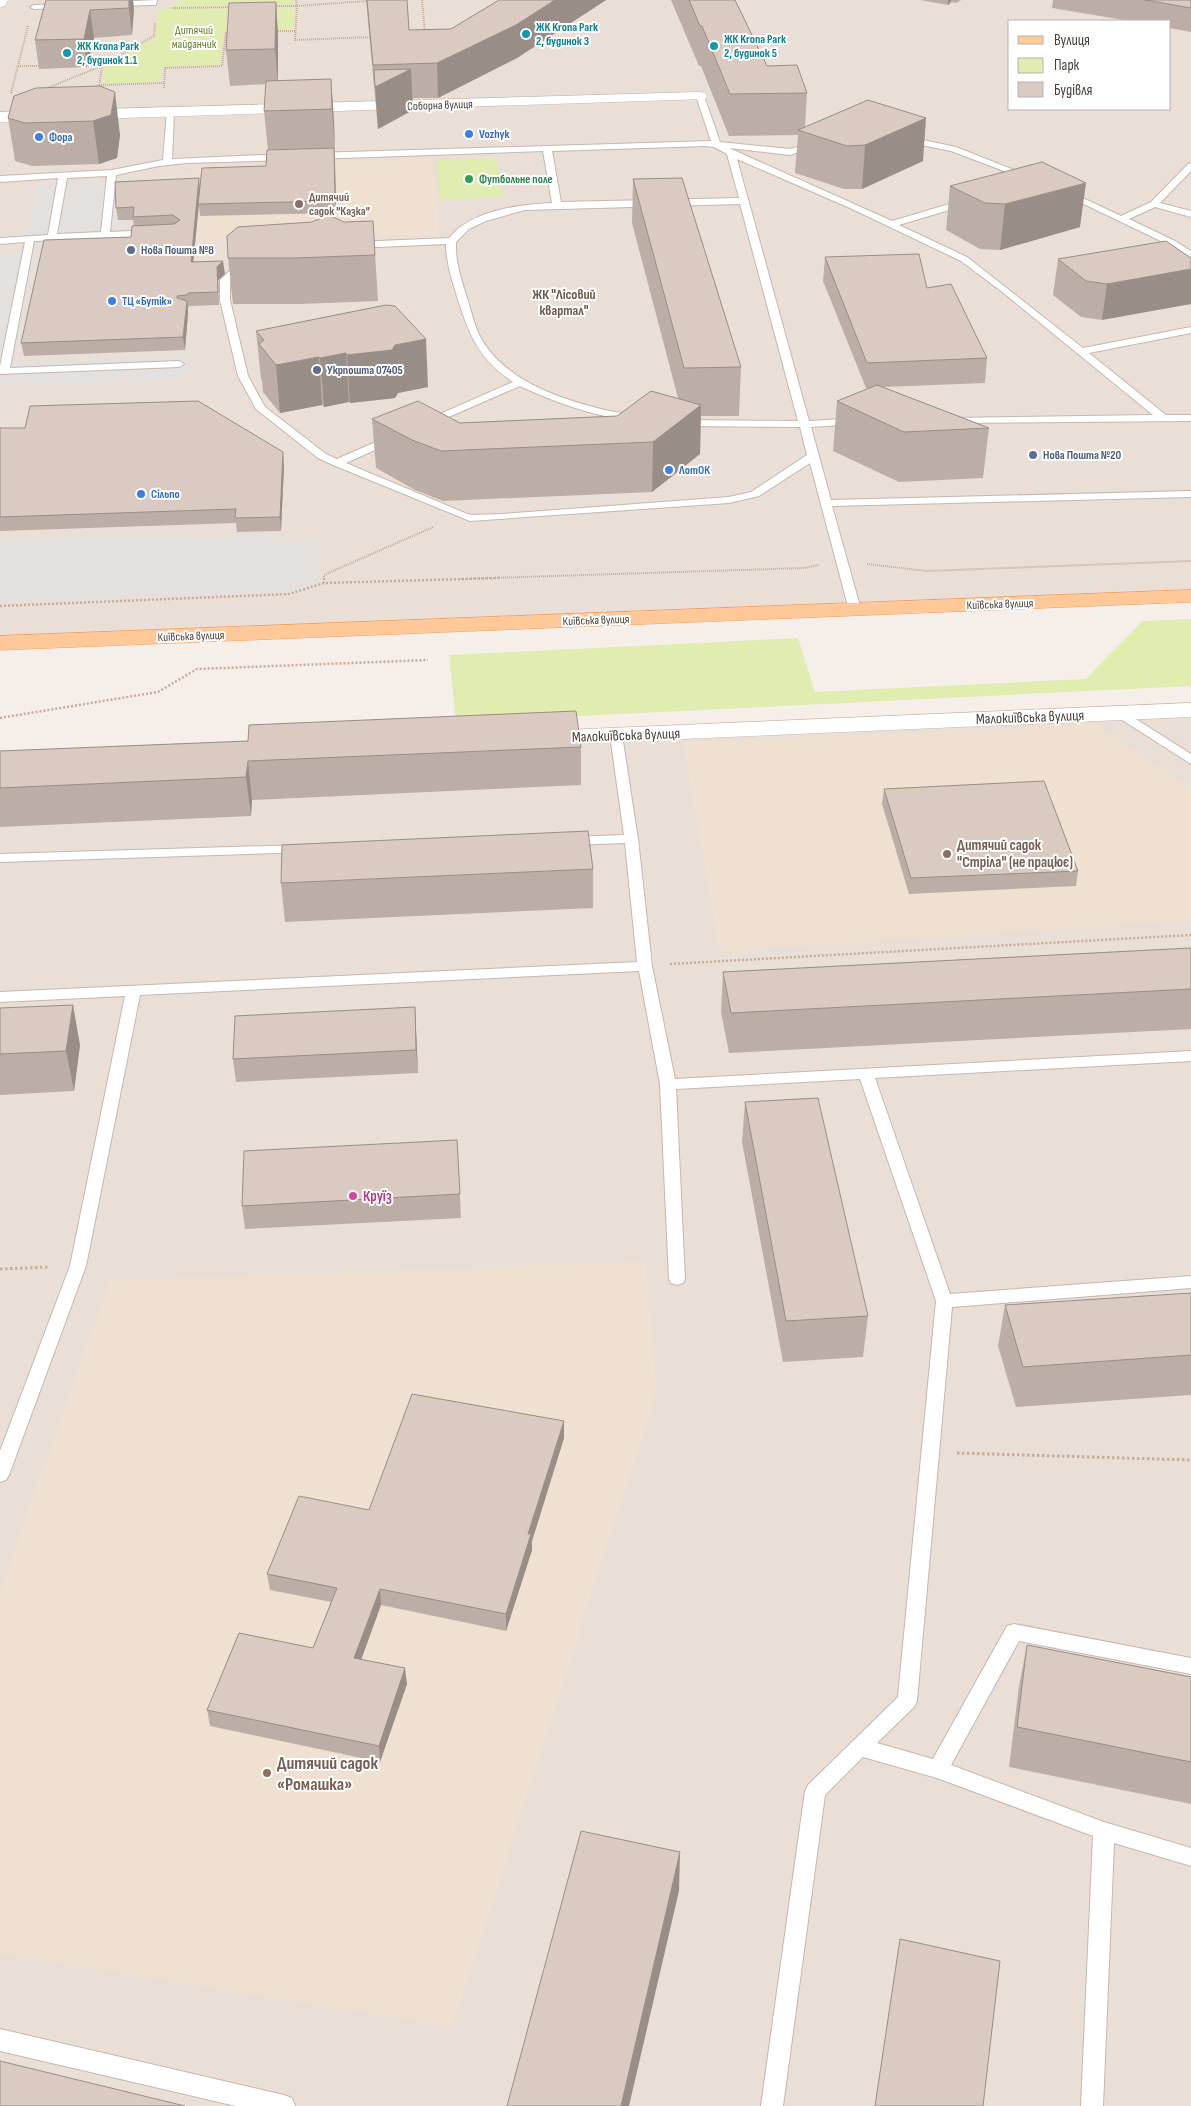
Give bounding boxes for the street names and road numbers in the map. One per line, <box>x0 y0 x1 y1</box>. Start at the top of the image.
street label: Соборна вулиця <box>407 97 473 114</box>
street label: Київська вулиця <box>966 596 1034 613</box>
street label: Київська вулиця <box>562 612 630 629</box>
street label: Київська вулиця <box>157 628 225 645</box>
street label: Малокиївська вулиця <box>975 706 1085 729</box>
street label: Малокиївська вулиця <box>571 724 681 747</box>

